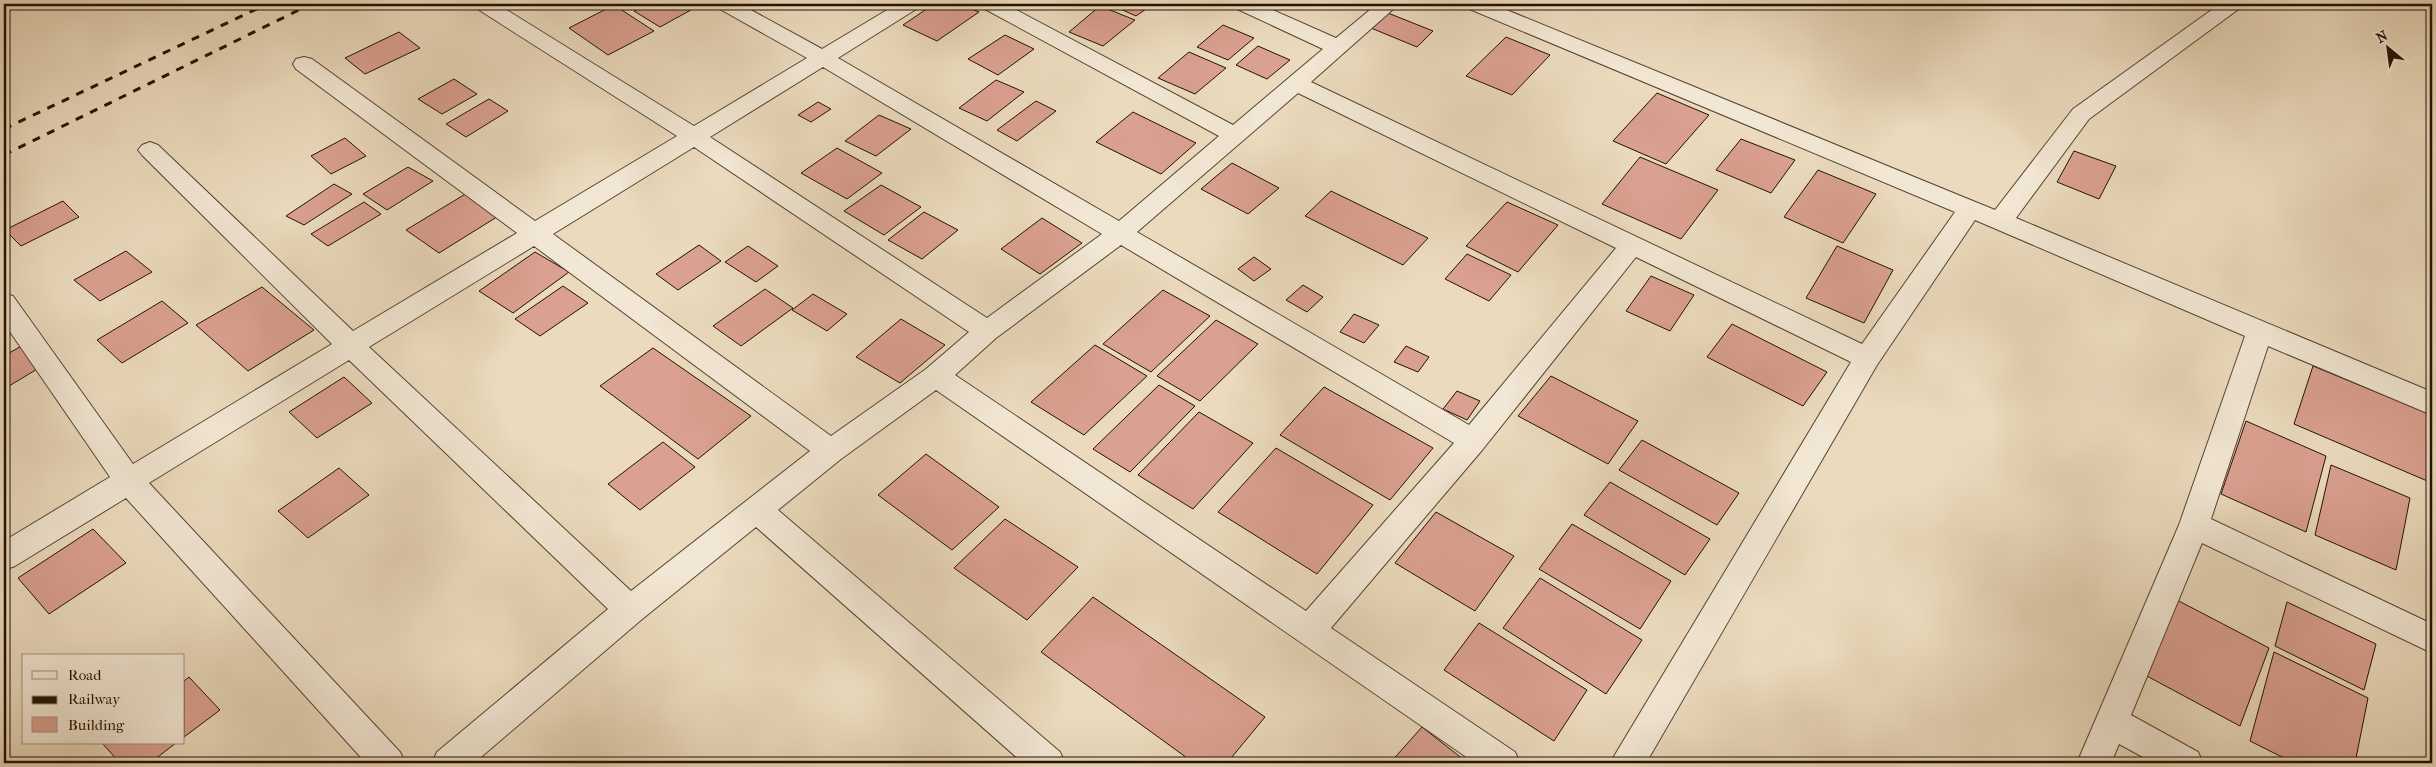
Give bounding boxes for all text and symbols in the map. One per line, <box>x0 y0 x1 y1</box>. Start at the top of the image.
north arrow <box>2364 22 2414 72</box>
text: N <box>2373 27 2391 47</box>
legend <box>22 654 185 744</box>
text: Road <box>68 666 102 684</box>
text: Railway <box>68 690 121 708</box>
text: Building <box>68 716 125 734</box>

